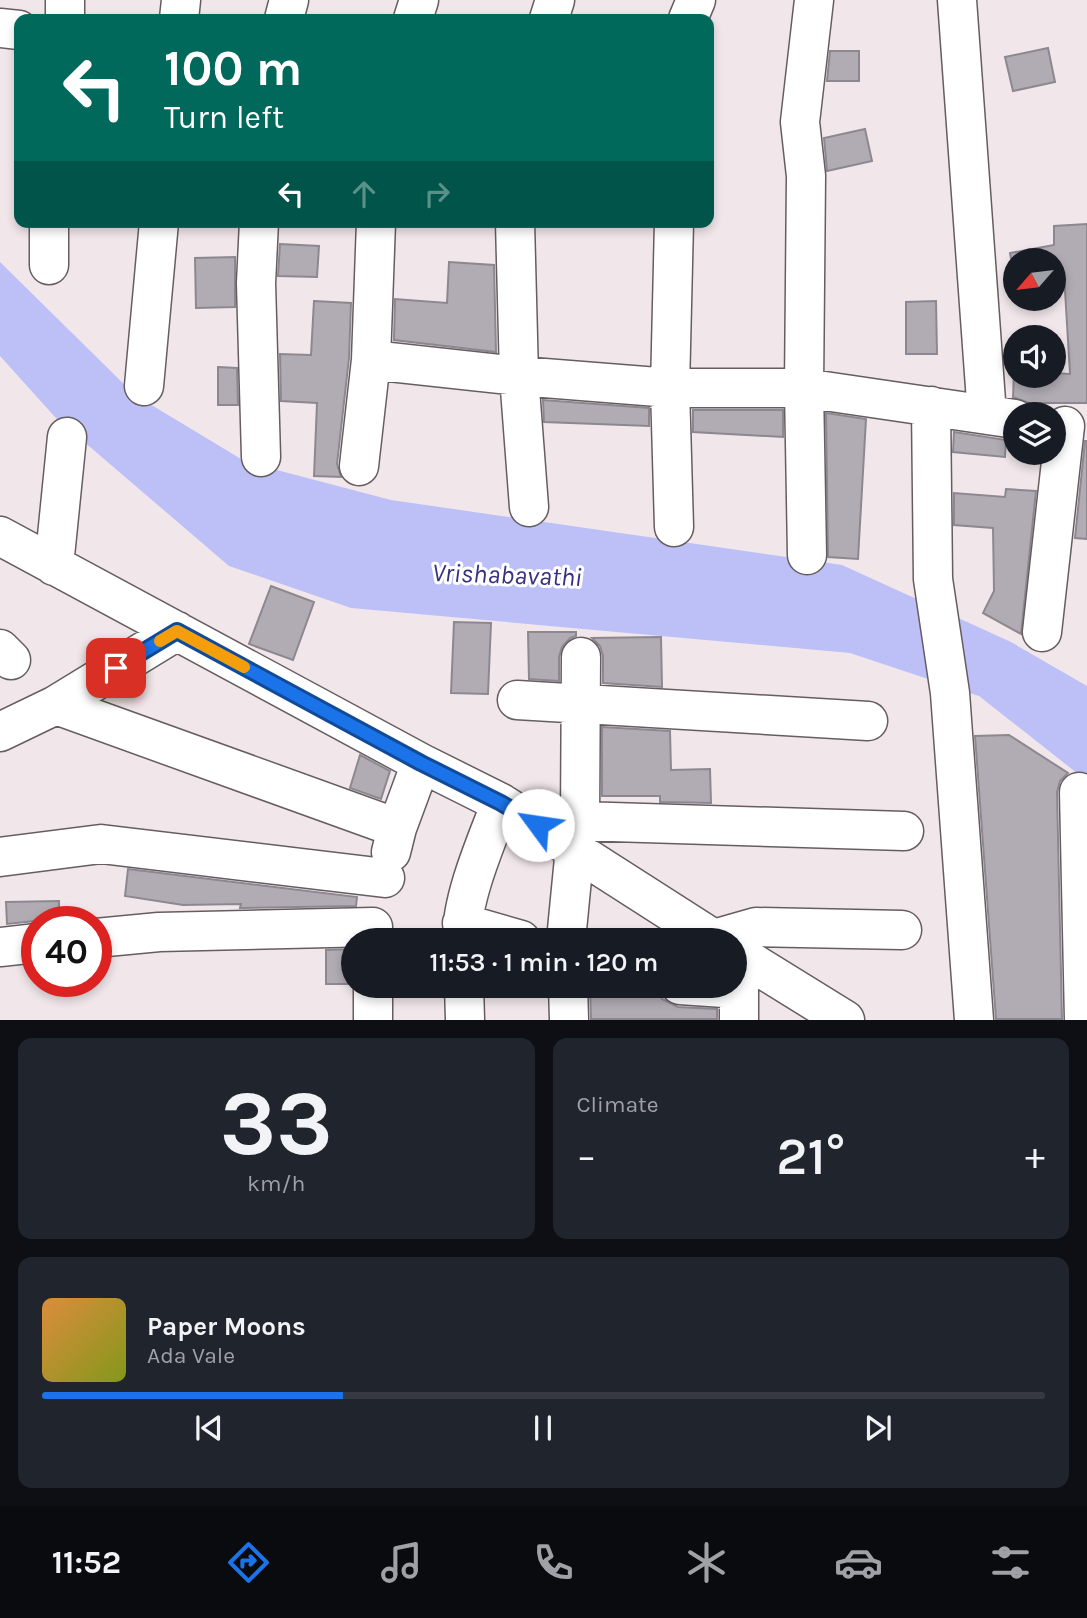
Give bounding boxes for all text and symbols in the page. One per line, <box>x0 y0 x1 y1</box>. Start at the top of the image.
text: 100 m <box>164 40 302 97</box>
icon: left <box>49 42 140 133</box>
text: Turn left <box>164 99 284 136</box>
icon: left <box>272 175 310 213</box>
icon: ahead <box>345 175 383 213</box>
icon: right <box>418 175 456 213</box>
north arrow <box>1003 248 1066 312</box>
map controls <box>1003 248 1066 465</box>
button: sound <box>1003 325 1066 388</box>
button: layers <box>1003 402 1066 465</box>
water label: Vrishabavathi <box>432 557 582 593</box>
pin <box>86 638 146 698</box>
icon: arrive <box>97 649 135 687</box>
position arrow <box>501 788 575 862</box>
speed limit sign: 40 <box>21 906 112 997</box>
text: 11:53 · 1 min · 120 m <box>430 947 658 978</box>
text: 33 <box>220 1071 333 1177</box>
text: Climate <box>577 1091 659 1118</box>
text: 21° <box>776 1126 845 1187</box>
text: − <box>577 1134 596 1179</box>
text: + <box>1025 1134 1045 1179</box>
text: km/h <box>247 1170 305 1197</box>
text: Paper Moons <box>147 1311 306 1342</box>
text: Ada Vale <box>147 1342 235 1369</box>
icon: previous <box>190 1409 228 1447</box>
icon: pause <box>524 1409 562 1447</box>
icon: next <box>859 1409 897 1447</box>
icon: directions <box>224 1538 273 1587</box>
icon: music <box>377 1538 426 1587</box>
icon: phone <box>529 1538 578 1587</box>
icon: climate <box>682 1538 731 1587</box>
icon: car <box>834 1538 883 1587</box>
icon: filters <box>986 1538 1035 1587</box>
text: 11:52 <box>52 1544 121 1581</box>

